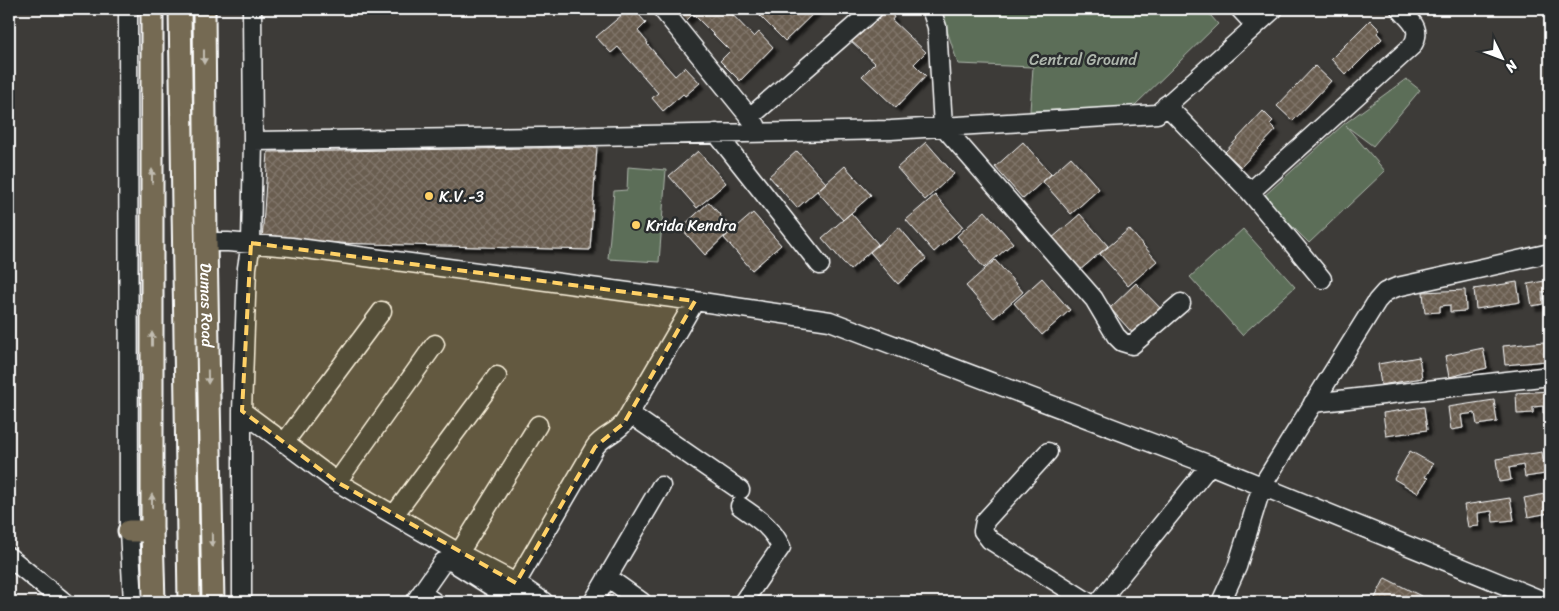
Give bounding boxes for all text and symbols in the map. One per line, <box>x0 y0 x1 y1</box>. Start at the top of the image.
north arrow <box>1476 32 1526 82</box>
park label: Central Ground <box>1029 45 1138 74</box>
one-way arrow <box>200 50 208 66</box>
text: N <box>1499 54 1524 79</box>
one-way arrow <box>148 168 156 184</box>
place label: K.V.-3 <box>439 182 484 211</box>
marker: K.V.-3 <box>423 190 435 202</box>
place label: Krida Kendra <box>646 211 736 240</box>
marker: Krida Kendra <box>630 219 642 231</box>
street label: Dumas Road <box>192 263 223 349</box>
one-way arrow <box>148 330 156 346</box>
one-way arrow <box>205 370 213 386</box>
one-way arrow <box>148 493 156 509</box>
one-way arrow <box>208 532 216 548</box>

